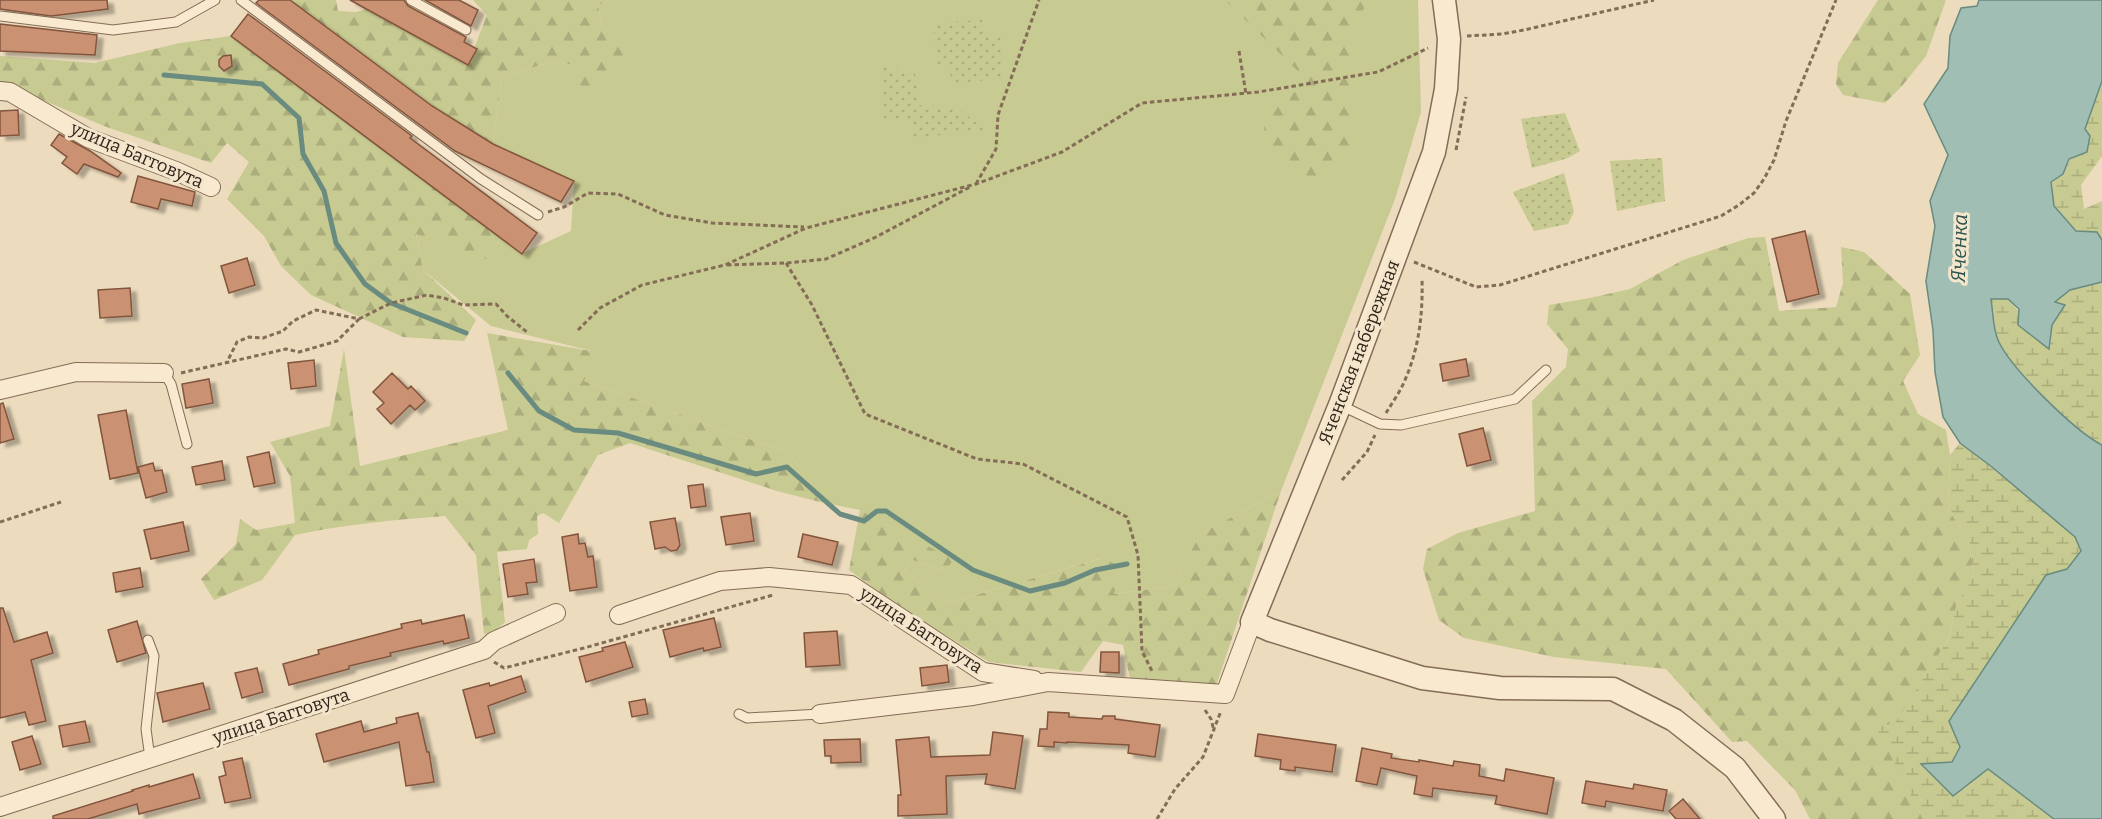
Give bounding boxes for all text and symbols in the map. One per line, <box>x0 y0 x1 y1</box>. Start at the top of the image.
street label: улица Багговута <box>66 117 207 193</box>
water label: Яченка <box>1946 213 1972 284</box>
street label: Яченская набережная <box>1314 257 1404 447</box>
street label: улица Багговута <box>854 581 987 678</box>
street label: улица Багговута <box>209 684 352 749</box>

